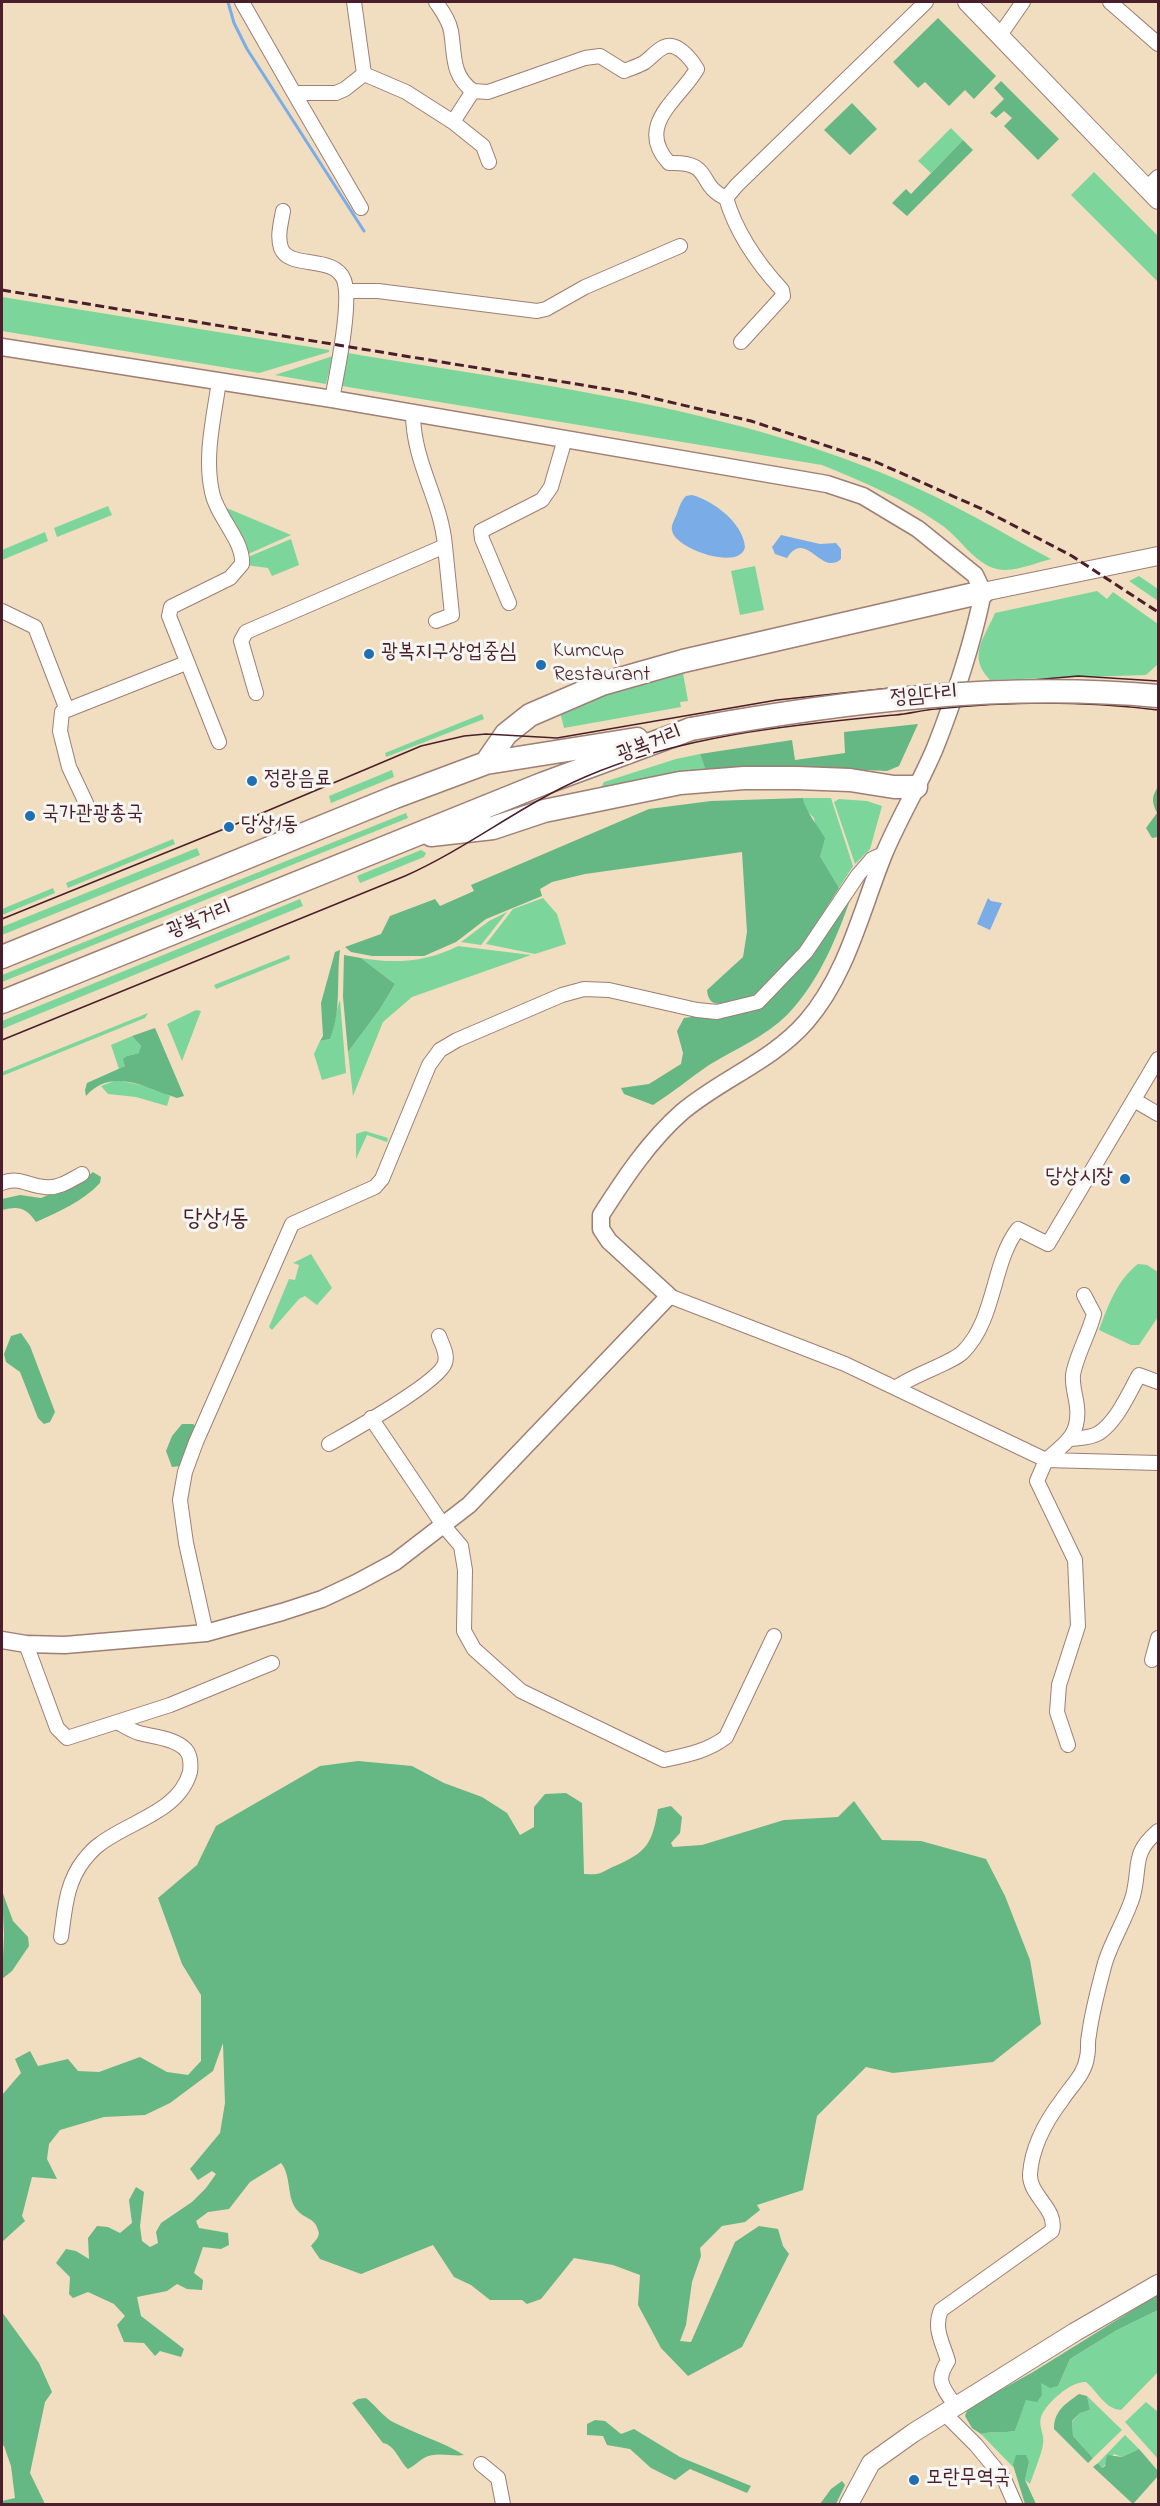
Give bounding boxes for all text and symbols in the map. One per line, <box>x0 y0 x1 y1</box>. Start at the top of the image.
place label: Kumcup Restaurant <box>553 640 650 690</box>
place label: 광복지구상업중심 <box>381 641 516 667</box>
marker: 광복지구상업중심 <box>362 647 376 661</box>
marker: Kumcup Restaurant <box>534 658 548 672</box>
street label: 정임다리 <box>889 682 959 712</box>
street label: 광복거리 <box>614 721 686 769</box>
place label: 정랑음료 <box>264 768 332 794</box>
marker: 정랑음료 <box>245 774 259 788</box>
place label: 국가관광총국 <box>42 803 143 829</box>
marker: 국가관광총국 <box>23 809 37 823</box>
place label: 당상1동 <box>241 814 298 840</box>
marker: 당상1동 <box>222 820 236 834</box>
street label: 광복거리 <box>164 897 236 945</box>
place label: 당상시장 <box>1045 1166 1113 1192</box>
marker: 당상시장 <box>1118 1172 1132 1186</box>
district label: 당상1동 <box>183 1207 249 1235</box>
place label: 모란무역국 <box>926 2467 1010 2493</box>
marker: 모란무역국 <box>907 2473 921 2487</box>

